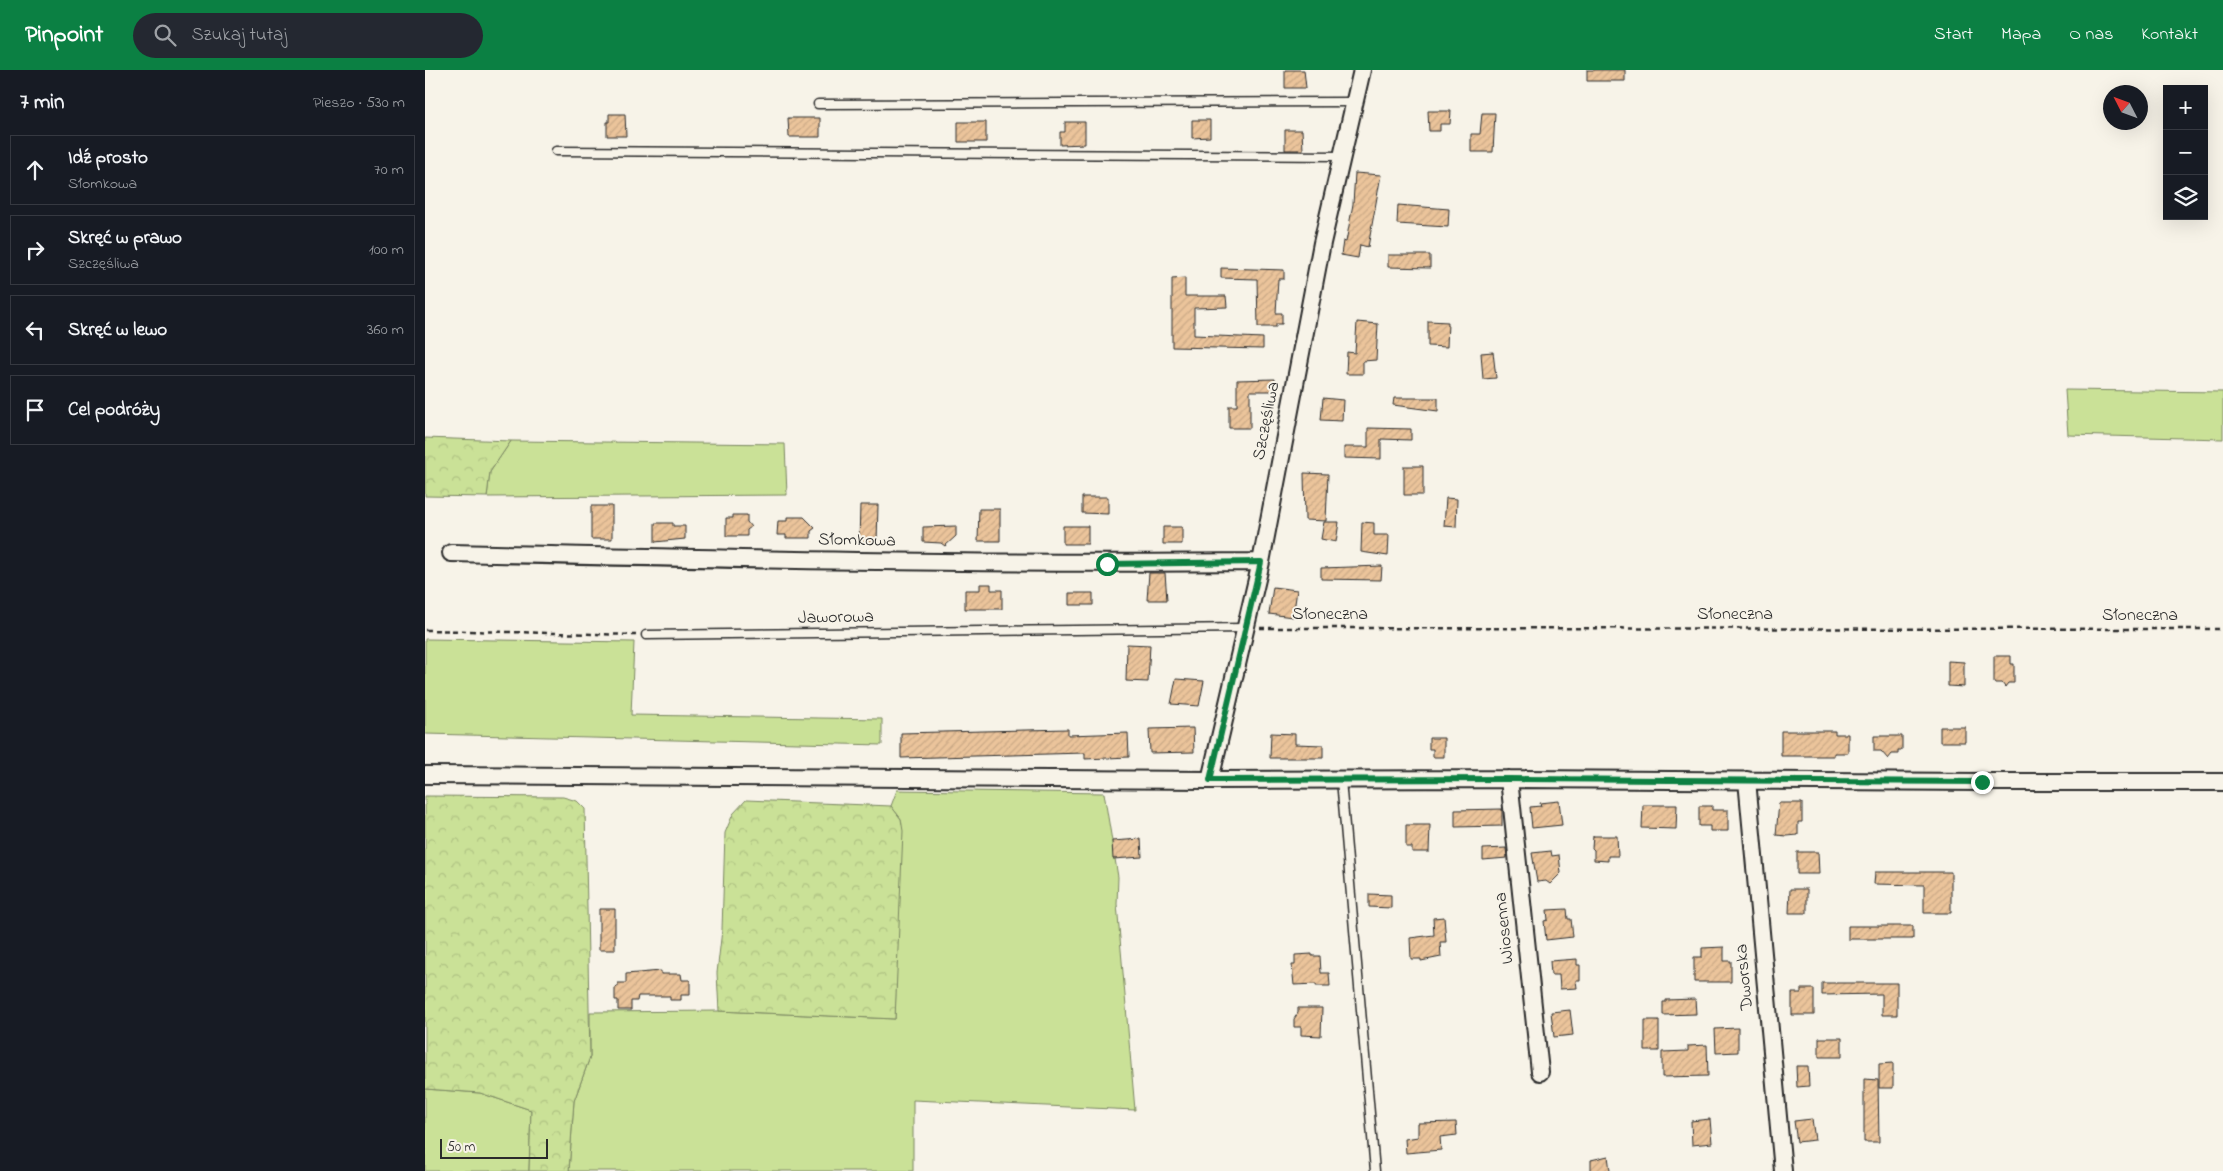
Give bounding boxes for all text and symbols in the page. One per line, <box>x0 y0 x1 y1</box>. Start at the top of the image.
search box <box>133 13 483 58</box>
text: Pinpoint <box>25 18 103 53</box>
icon: search <box>151 21 179 49</box>
text: Szukaj tutaj <box>191 22 287 49</box>
text: Start <box>1934 22 1973 48</box>
text: Mapa <box>2001 22 2041 48</box>
text: O nas <box>2069 22 2113 48</box>
text: Kontakt <box>2141 22 2198 48</box>
north arrow <box>2103 85 2148 130</box>
map controls <box>2163 85 2208 220</box>
button: + <box>2163 85 2208 130</box>
text: 7 min <box>20 88 64 118</box>
text: Pieszo · 530 m <box>313 91 405 115</box>
button: − <box>2163 130 2208 175</box>
text: Idź prosto <box>68 145 148 172</box>
icon: ahead <box>21 156 49 184</box>
text: 70 m <box>374 158 404 182</box>
text: Słomkowa <box>68 172 137 196</box>
button: layers <box>2163 175 2208 220</box>
text: Skręć w prawo <box>68 225 182 252</box>
icon: right <box>21 236 49 264</box>
text: 100 m <box>369 238 404 262</box>
text: Szczęśliwa <box>68 252 139 276</box>
icon: left <box>21 316 49 344</box>
text: Skręć w lewo <box>68 317 167 344</box>
text: 360 m <box>367 318 404 342</box>
street label: Szczęśliwa <box>1247 379 1287 463</box>
icon: arrive <box>21 396 49 424</box>
text: Cel podróży <box>68 397 160 424</box>
street label: Słomkowa <box>818 527 896 555</box>
route start <box>1096 553 1119 576</box>
street label: Słoneczna <box>1292 602 1368 628</box>
street label: Słoneczna <box>1697 602 1773 628</box>
street label: Słoneczna <box>2102 603 2178 629</box>
street label: Jaworowa <box>798 604 874 632</box>
route end <box>1971 771 1994 794</box>
street label: Wiosenna <box>1488 891 1522 965</box>
street label: Dworska <box>1729 943 1761 1012</box>
scale bar <box>440 1136 547 1159</box>
text: 50 m <box>447 1137 475 1158</box>

